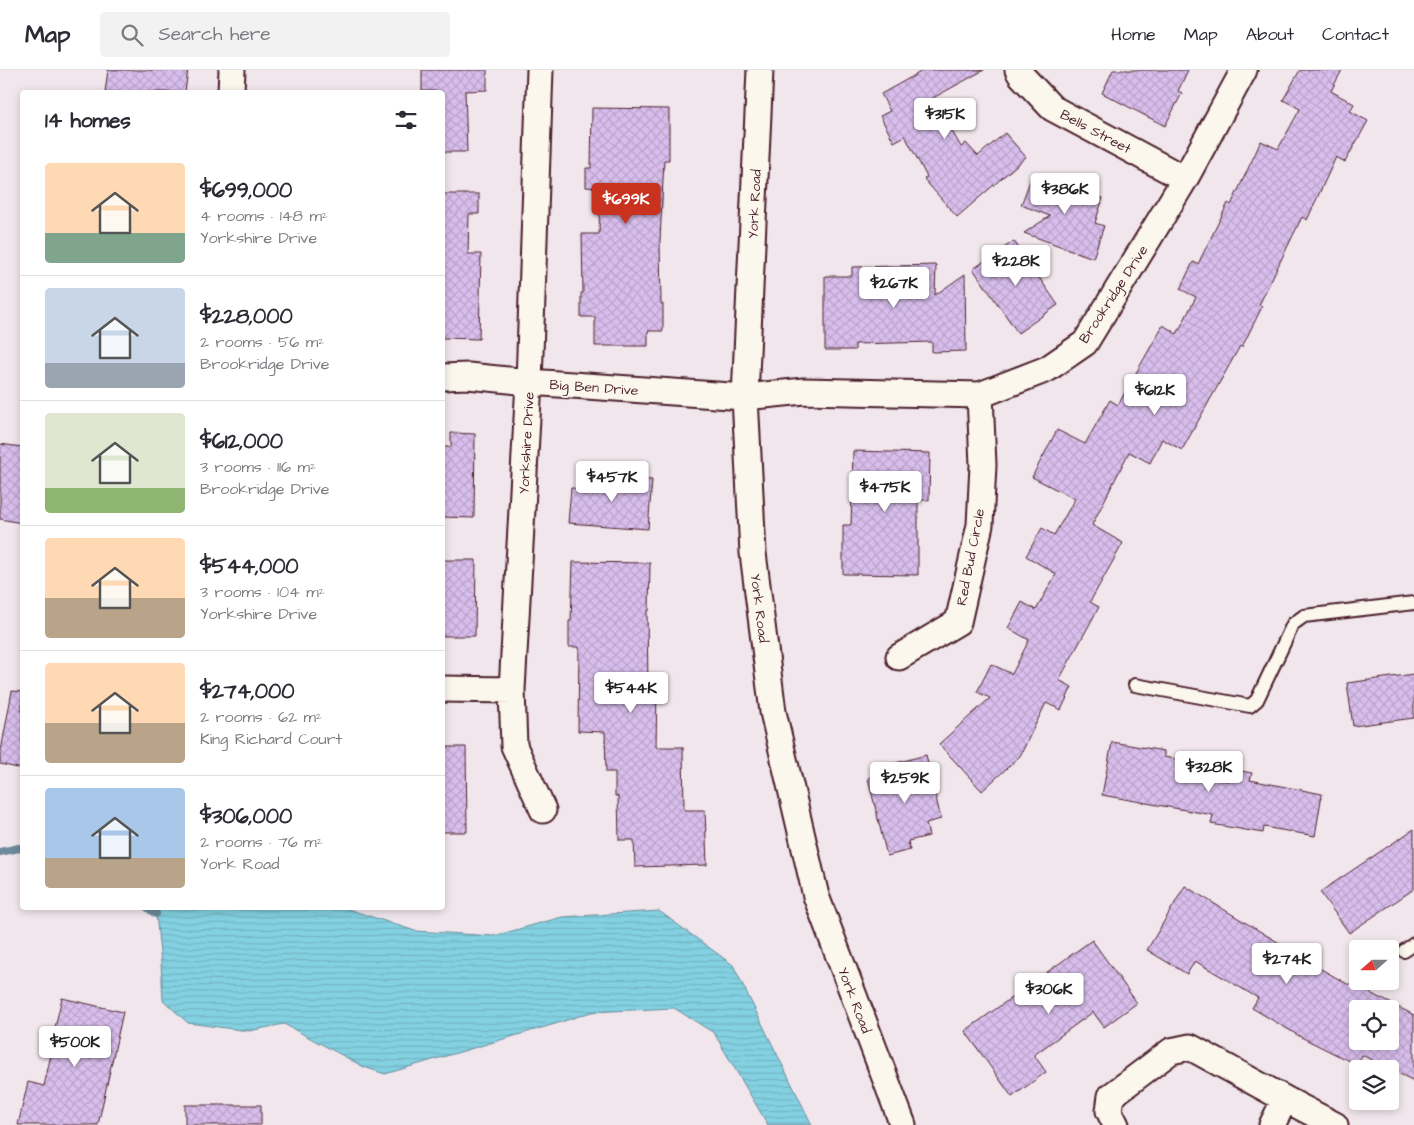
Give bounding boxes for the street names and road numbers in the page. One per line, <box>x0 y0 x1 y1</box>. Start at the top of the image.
street label: Bells Street <box>1057 105 1135 159</box>
street label: York Road <box>743 169 767 239</box>
street label: Brookridge Drive <box>1075 241 1153 347</box>
street label: Big Ben Drive <box>549 375 639 401</box>
street label: Yorkshire Drive <box>514 391 540 495</box>
street label: Red Bud Circle <box>952 506 990 607</box>
street label: York Road <box>745 572 773 644</box>
street label: York Road <box>832 964 876 1036</box>

